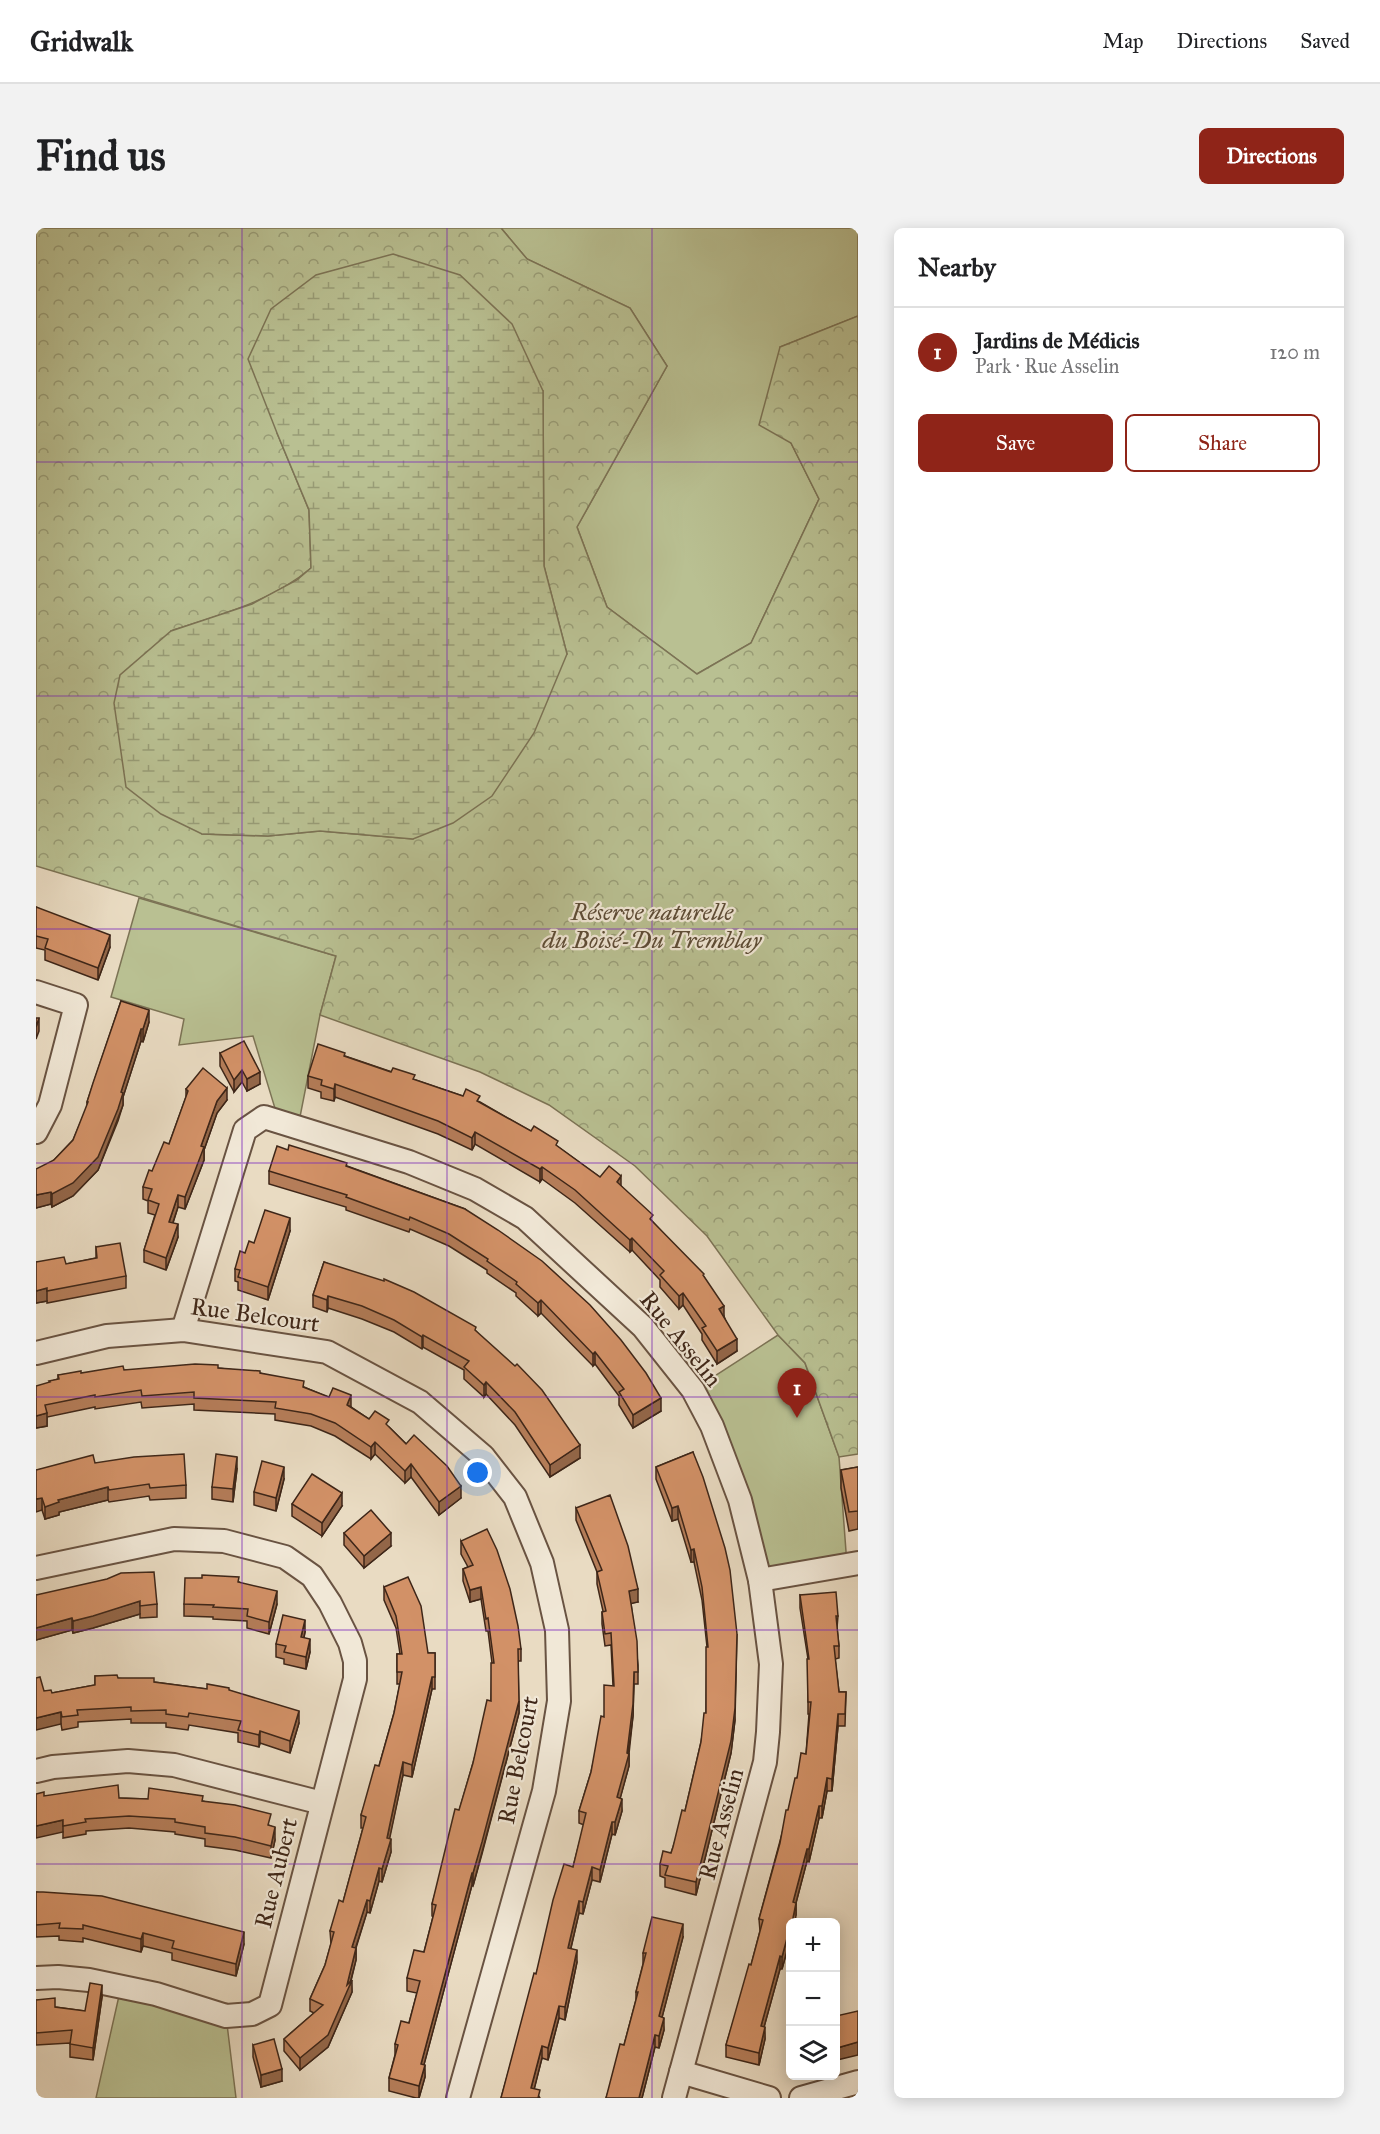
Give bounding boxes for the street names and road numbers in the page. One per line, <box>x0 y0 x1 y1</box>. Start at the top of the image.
street label: Rue Asselin <box>633 1285 729 1393</box>
street label: Rue Belcourt <box>189 1291 322 1339</box>
street label: Rue Belcourt <box>491 1693 545 1826</box>
street label: Rue Asselin <box>692 1765 750 1883</box>
street label: Rue Aubert <box>248 1814 304 1931</box>

